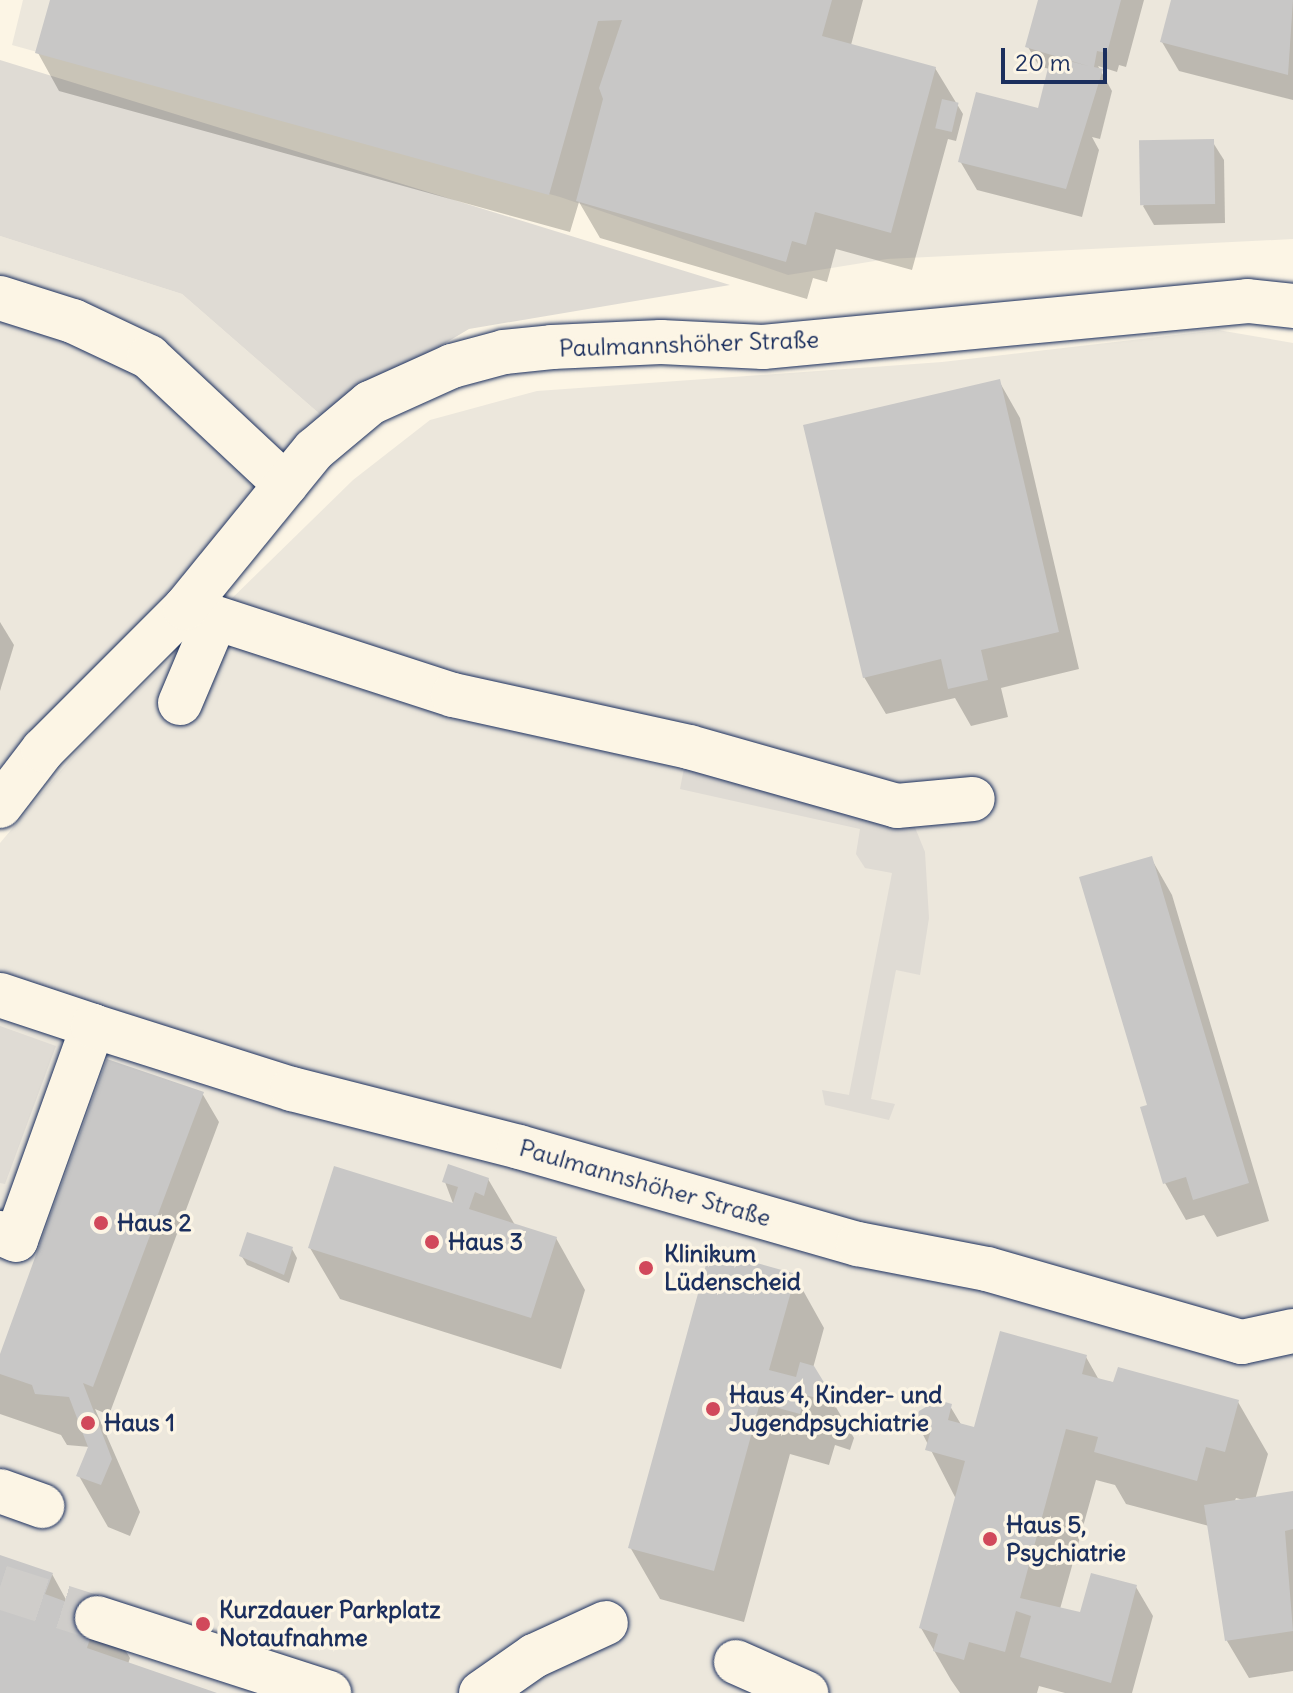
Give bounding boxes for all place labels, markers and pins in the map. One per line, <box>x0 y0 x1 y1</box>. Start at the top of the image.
place label: Haus 2 <box>117 1209 192 1237</box>
marker: Haus 2 <box>92 1214 110 1232</box>
place label: Haus 3 <box>448 1228 523 1256</box>
marker: Haus 3 <box>423 1233 441 1251</box>
place label: Klinikum Lüdenscheid <box>664 1240 801 1296</box>
marker: Klinikum Lüdenscheid <box>635 1257 657 1279</box>
place label: Haus 4, Kinder- und Jugendpsychiatrie <box>729 1381 942 1437</box>
marker: Haus 4, Kinder- und Jugendpsychiatrie <box>704 1400 722 1418</box>
place label: Haus 1 <box>104 1409 175 1437</box>
marker: Haus 1 <box>79 1414 97 1432</box>
place label: Haus 5, Psychiatrie <box>1006 1511 1126 1567</box>
marker: Haus 5, Psychiatrie <box>981 1530 999 1548</box>
place label: Kurzdauer Parkplatz Notaufnahme <box>219 1596 441 1652</box>
marker: Kurzdauer Parkplatz Notaufnahme <box>194 1615 212 1633</box>

